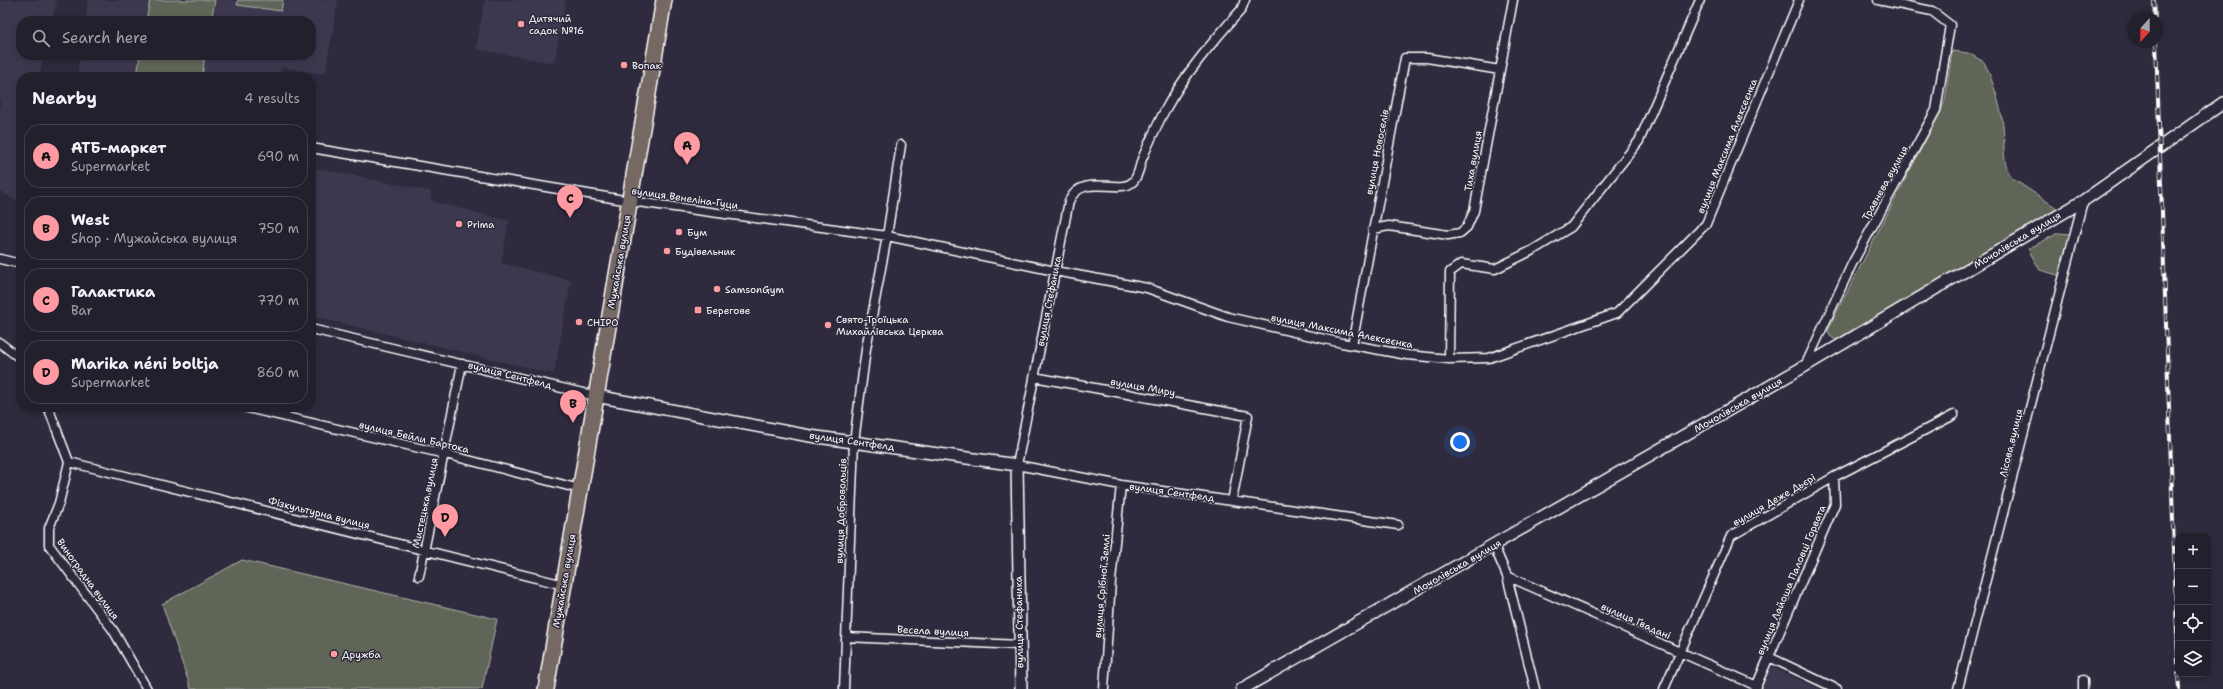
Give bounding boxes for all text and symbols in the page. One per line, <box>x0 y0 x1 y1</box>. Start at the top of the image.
place label: Дитячий садок №16 <box>529 12 584 37</box>
north arrow <box>2127 12 2163 48</box>
search box <box>16 16 316 60</box>
marker: Дитячий садок №16 <box>516 19 526 29</box>
icon: search <box>30 27 52 49</box>
text: Search here <box>62 28 148 48</box>
place label: Вопак <box>632 59 662 72</box>
marker: Вопак <box>619 60 629 70</box>
street label: вулиця Максима Алексеєнка <box>1694 76 1760 215</box>
text: Nearby <box>32 87 97 109</box>
text: 4 results <box>244 90 300 107</box>
street label: вулиця Новоселів <box>1362 108 1392 196</box>
street label: Тиха вулиця <box>1461 130 1485 192</box>
pin: A <box>674 132 700 165</box>
text: АТБ-маркет <box>71 138 166 158</box>
street label: Травнева вулиця <box>1859 143 1911 223</box>
text: A <box>41 148 51 165</box>
text: 690 m <box>257 148 299 165</box>
text: Supermarket <box>71 158 150 175</box>
street label: вулиця Венеліна-Гуци <box>631 184 740 212</box>
pin: C <box>557 185 583 218</box>
street label: Мочолівська вулиця <box>1971 209 2063 271</box>
text: West <box>71 210 110 230</box>
street label: Мужайська вулиця <box>604 214 634 310</box>
place label: Prima <box>467 218 495 231</box>
marker: Prima <box>454 219 464 229</box>
text: B <box>42 220 50 237</box>
text: 750 m <box>258 220 299 237</box>
place label: Бум <box>687 226 707 239</box>
marker: Бум <box>674 227 684 237</box>
text: Shop · Мужайська вулиця <box>71 230 237 247</box>
place label: Будівельник <box>675 245 736 258</box>
marker: Будівельник <box>662 246 672 256</box>
street label: вулиця Стефаника <box>1034 254 1064 347</box>
text: Галактика <box>71 282 155 302</box>
place label: SamsonGym <box>725 283 784 296</box>
marker: SamsonGym <box>712 284 722 294</box>
text: C <box>42 292 50 309</box>
text: 770 m <box>257 292 299 309</box>
text: Bar <box>71 302 93 319</box>
place label: Берегове <box>706 304 751 317</box>
marker: Берегове <box>693 305 703 315</box>
street label: вулиця Максима Алексеєнка <box>1270 311 1415 351</box>
place label: Свято-Троїцька Михайлівська Церква <box>836 313 944 338</box>
place label: CHIPO <box>587 316 618 329</box>
marker: CHIPO <box>574 317 584 327</box>
marker: Свято-Троїцька Михайлівська Церква <box>823 320 833 330</box>
text: Marika néni boltja <box>71 354 218 374</box>
street label: вулиця Сентфелд <box>467 358 554 392</box>
text: D <box>41 364 51 381</box>
text: 860 m <box>257 364 299 381</box>
text: Supermarket <box>71 374 150 391</box>
street label: Мочолівська вулиця <box>1691 374 1785 436</box>
street label: вулиця Миру <box>1109 375 1177 399</box>
pin: B <box>560 390 586 423</box>
street label: Лісова вулиця <box>1996 408 2026 478</box>
street label: вулиця Бейли Бартока <box>358 418 471 456</box>
street label: вулиця Сентфелд <box>809 429 896 454</box>
your location <box>1450 432 1470 452</box>
street label: Мистецька вулиця <box>409 457 441 549</box>
street label: вулиця Добровольців <box>833 458 849 564</box>
street label: вулиця Деже Дьєрі <box>1730 471 1818 529</box>
street label: вулиця Сентфелд <box>1129 480 1216 505</box>
street label: Фізкультурна вулиця <box>267 494 371 532</box>
street label: вулиця Лайоша Паловці Горвата <box>1753 502 1829 657</box>
pin: D <box>432 504 458 537</box>
street label: Мужайська вулиця <box>549 533 579 629</box>
street label: вулиця Срібної Землі <box>1091 533 1113 638</box>
map controls <box>2175 533 2211 677</box>
button: + <box>2175 533 2211 569</box>
street label: Виноградна вулиця <box>54 536 122 622</box>
street label: Мочолівська вулиця <box>1410 536 1504 598</box>
button: − <box>2175 569 2211 605</box>
street label: вулиця Стефаника <box>1012 575 1026 668</box>
street label: вулиця Ґвадані <box>1599 600 1673 642</box>
button: locate <box>2175 605 2211 641</box>
street label: Весела вулиця <box>897 623 969 639</box>
button: layers <box>2175 641 2211 677</box>
place label: Дружба <box>342 648 381 661</box>
marker: Дружба <box>329 649 339 659</box>

